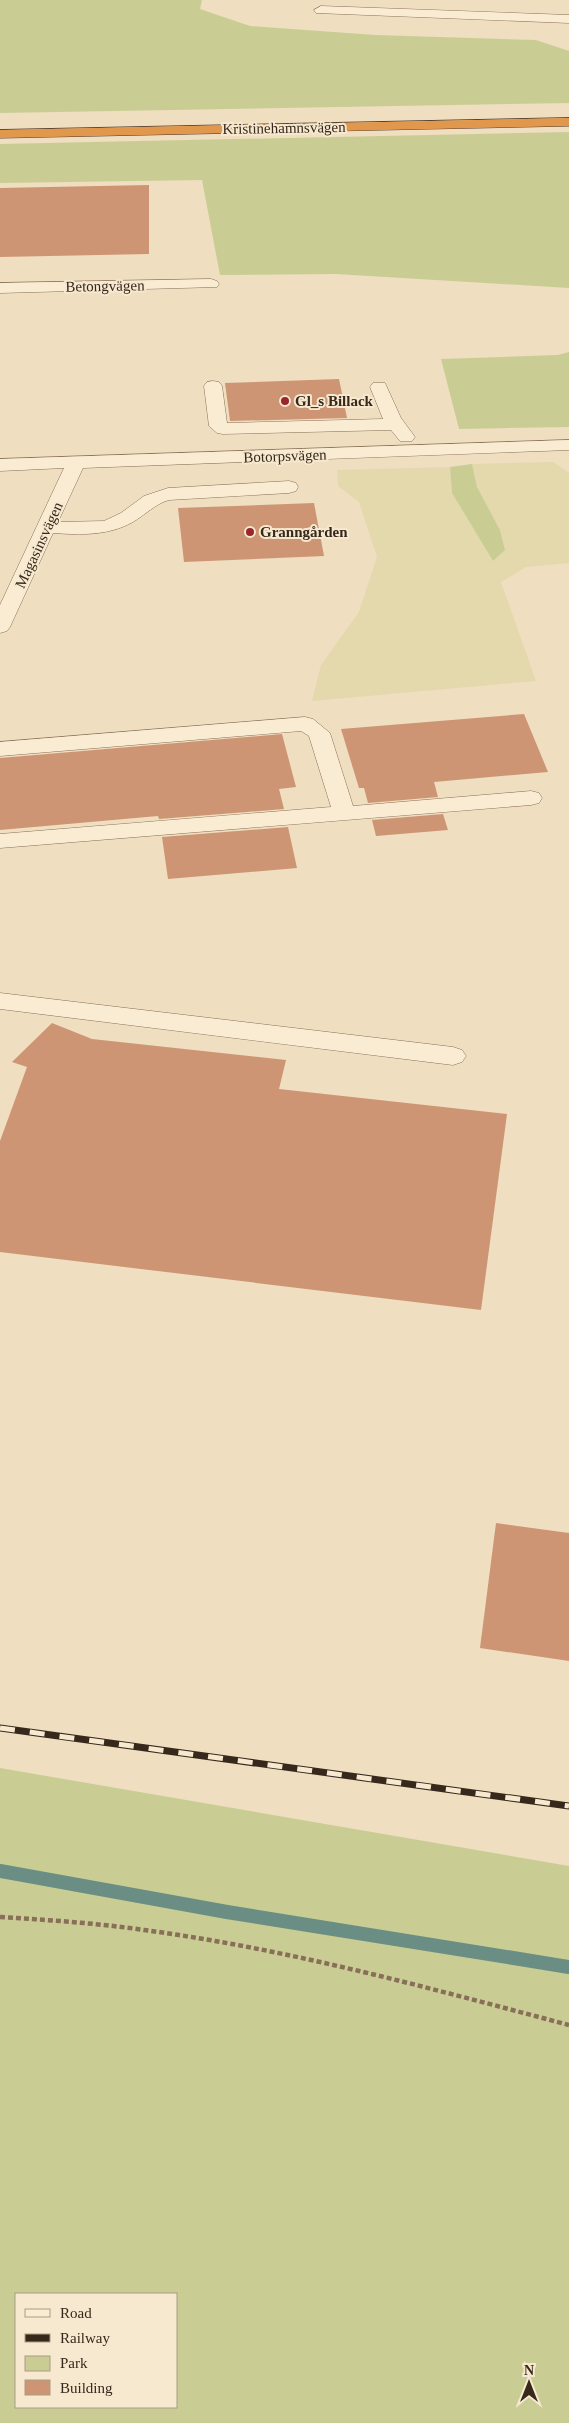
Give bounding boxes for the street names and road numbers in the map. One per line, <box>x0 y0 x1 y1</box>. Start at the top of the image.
street label: Kristinehamnsvägen <box>222 119 346 137</box>
street label: Betongvägen <box>65 277 145 295</box>
street label: Botorpsvägen <box>243 447 327 465</box>
street label: Magasinsvägen <box>12 499 66 591</box>

